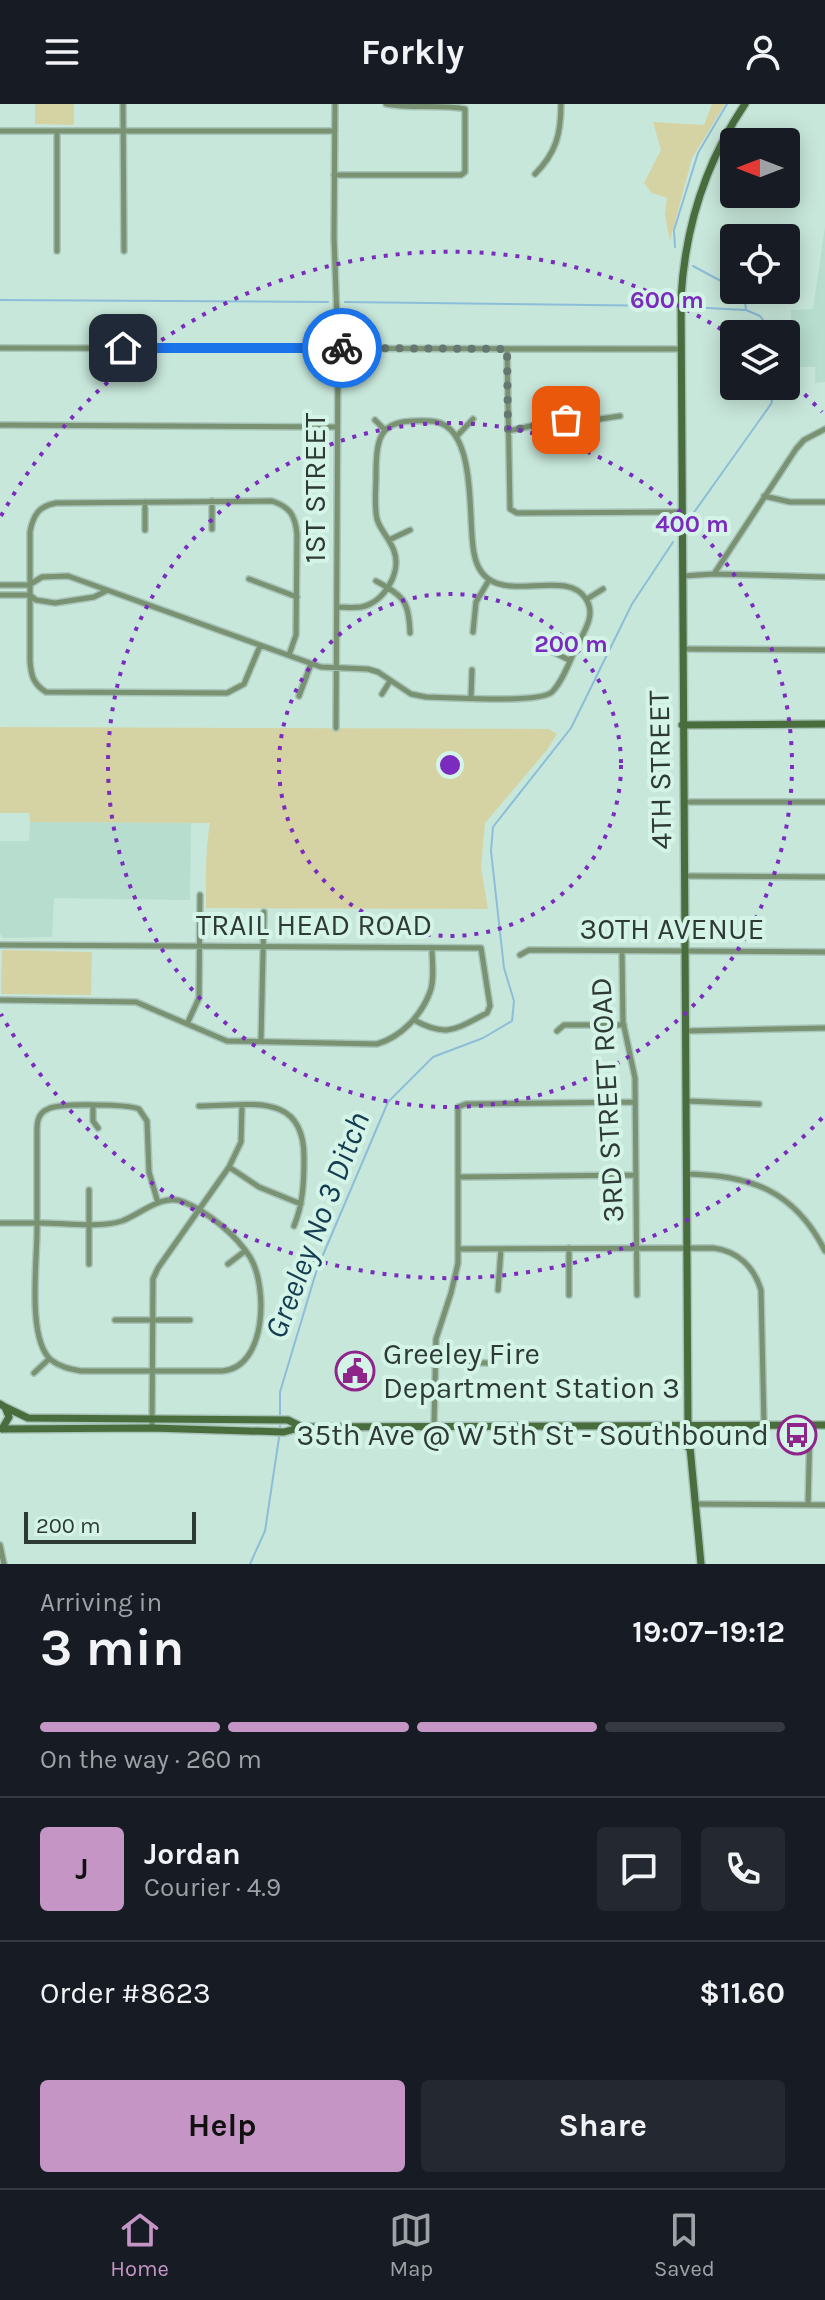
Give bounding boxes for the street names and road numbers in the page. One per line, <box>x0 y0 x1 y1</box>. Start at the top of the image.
street label: 1ST STREET <box>297 413 333 563</box>
street label: 4TH STREET <box>641 690 679 850</box>
street label: TRAIL HEAD ROAD <box>196 907 432 943</box>
street label: 30TH AVENUE <box>580 911 764 947</box>
street label: 3RD STREET ROAD <box>583 977 631 1223</box>

